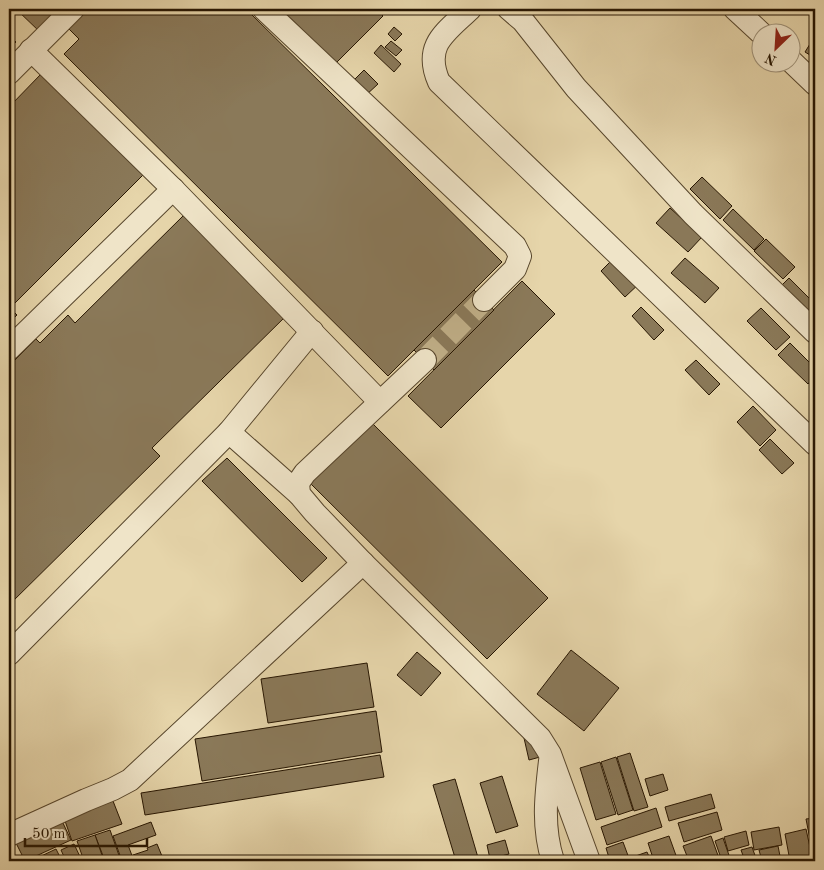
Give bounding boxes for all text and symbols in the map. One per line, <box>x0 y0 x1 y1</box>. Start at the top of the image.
north arrow <box>752 22 802 72</box>
text: N <box>763 50 779 67</box>
scale bar <box>25 815 148 847</box>
text: 50 m <box>32 827 66 842</box>

